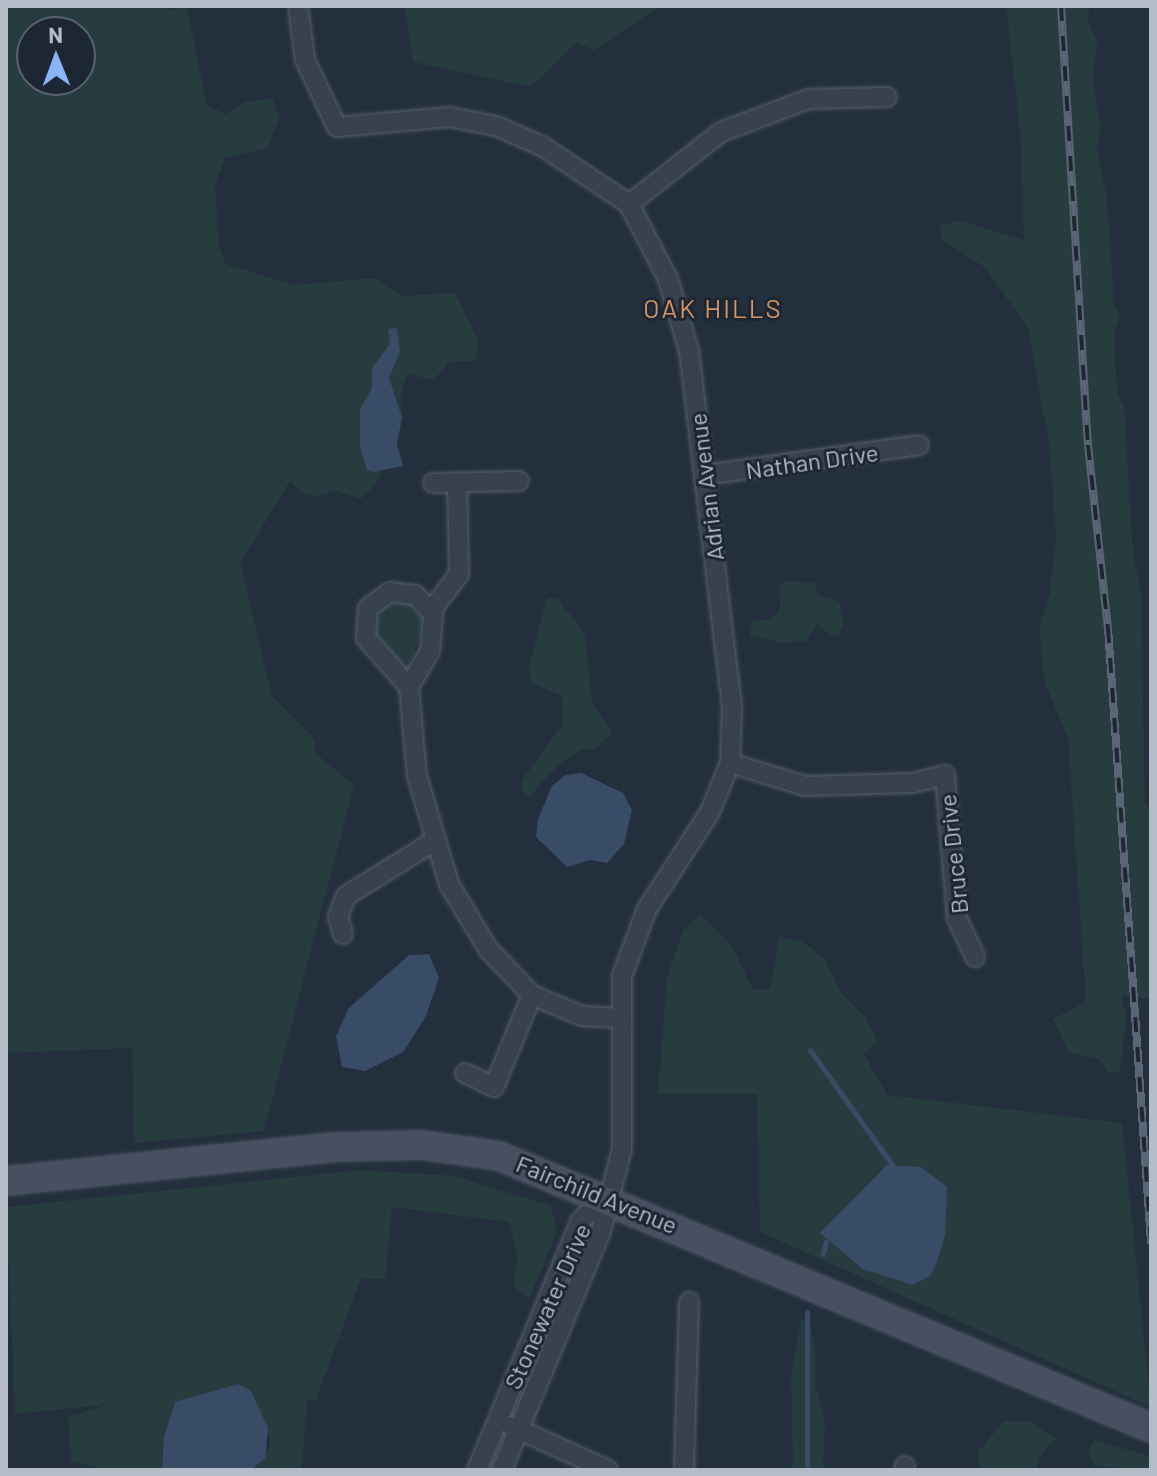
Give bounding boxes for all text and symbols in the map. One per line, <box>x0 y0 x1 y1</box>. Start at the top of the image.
north arrow <box>16 16 96 96</box>
text: N <box>48 21 63 47</box>
district label: OAK HILLS <box>643 292 783 324</box>
street label: Adrian Avenue <box>683 412 729 562</box>
street label: Nathan Drive <box>744 437 880 485</box>
street label: Bruce Drive <box>932 793 974 915</box>
street label: Fairchild Avenue <box>512 1149 682 1239</box>
street label: Stonewater Drive <box>498 1219 596 1393</box>

